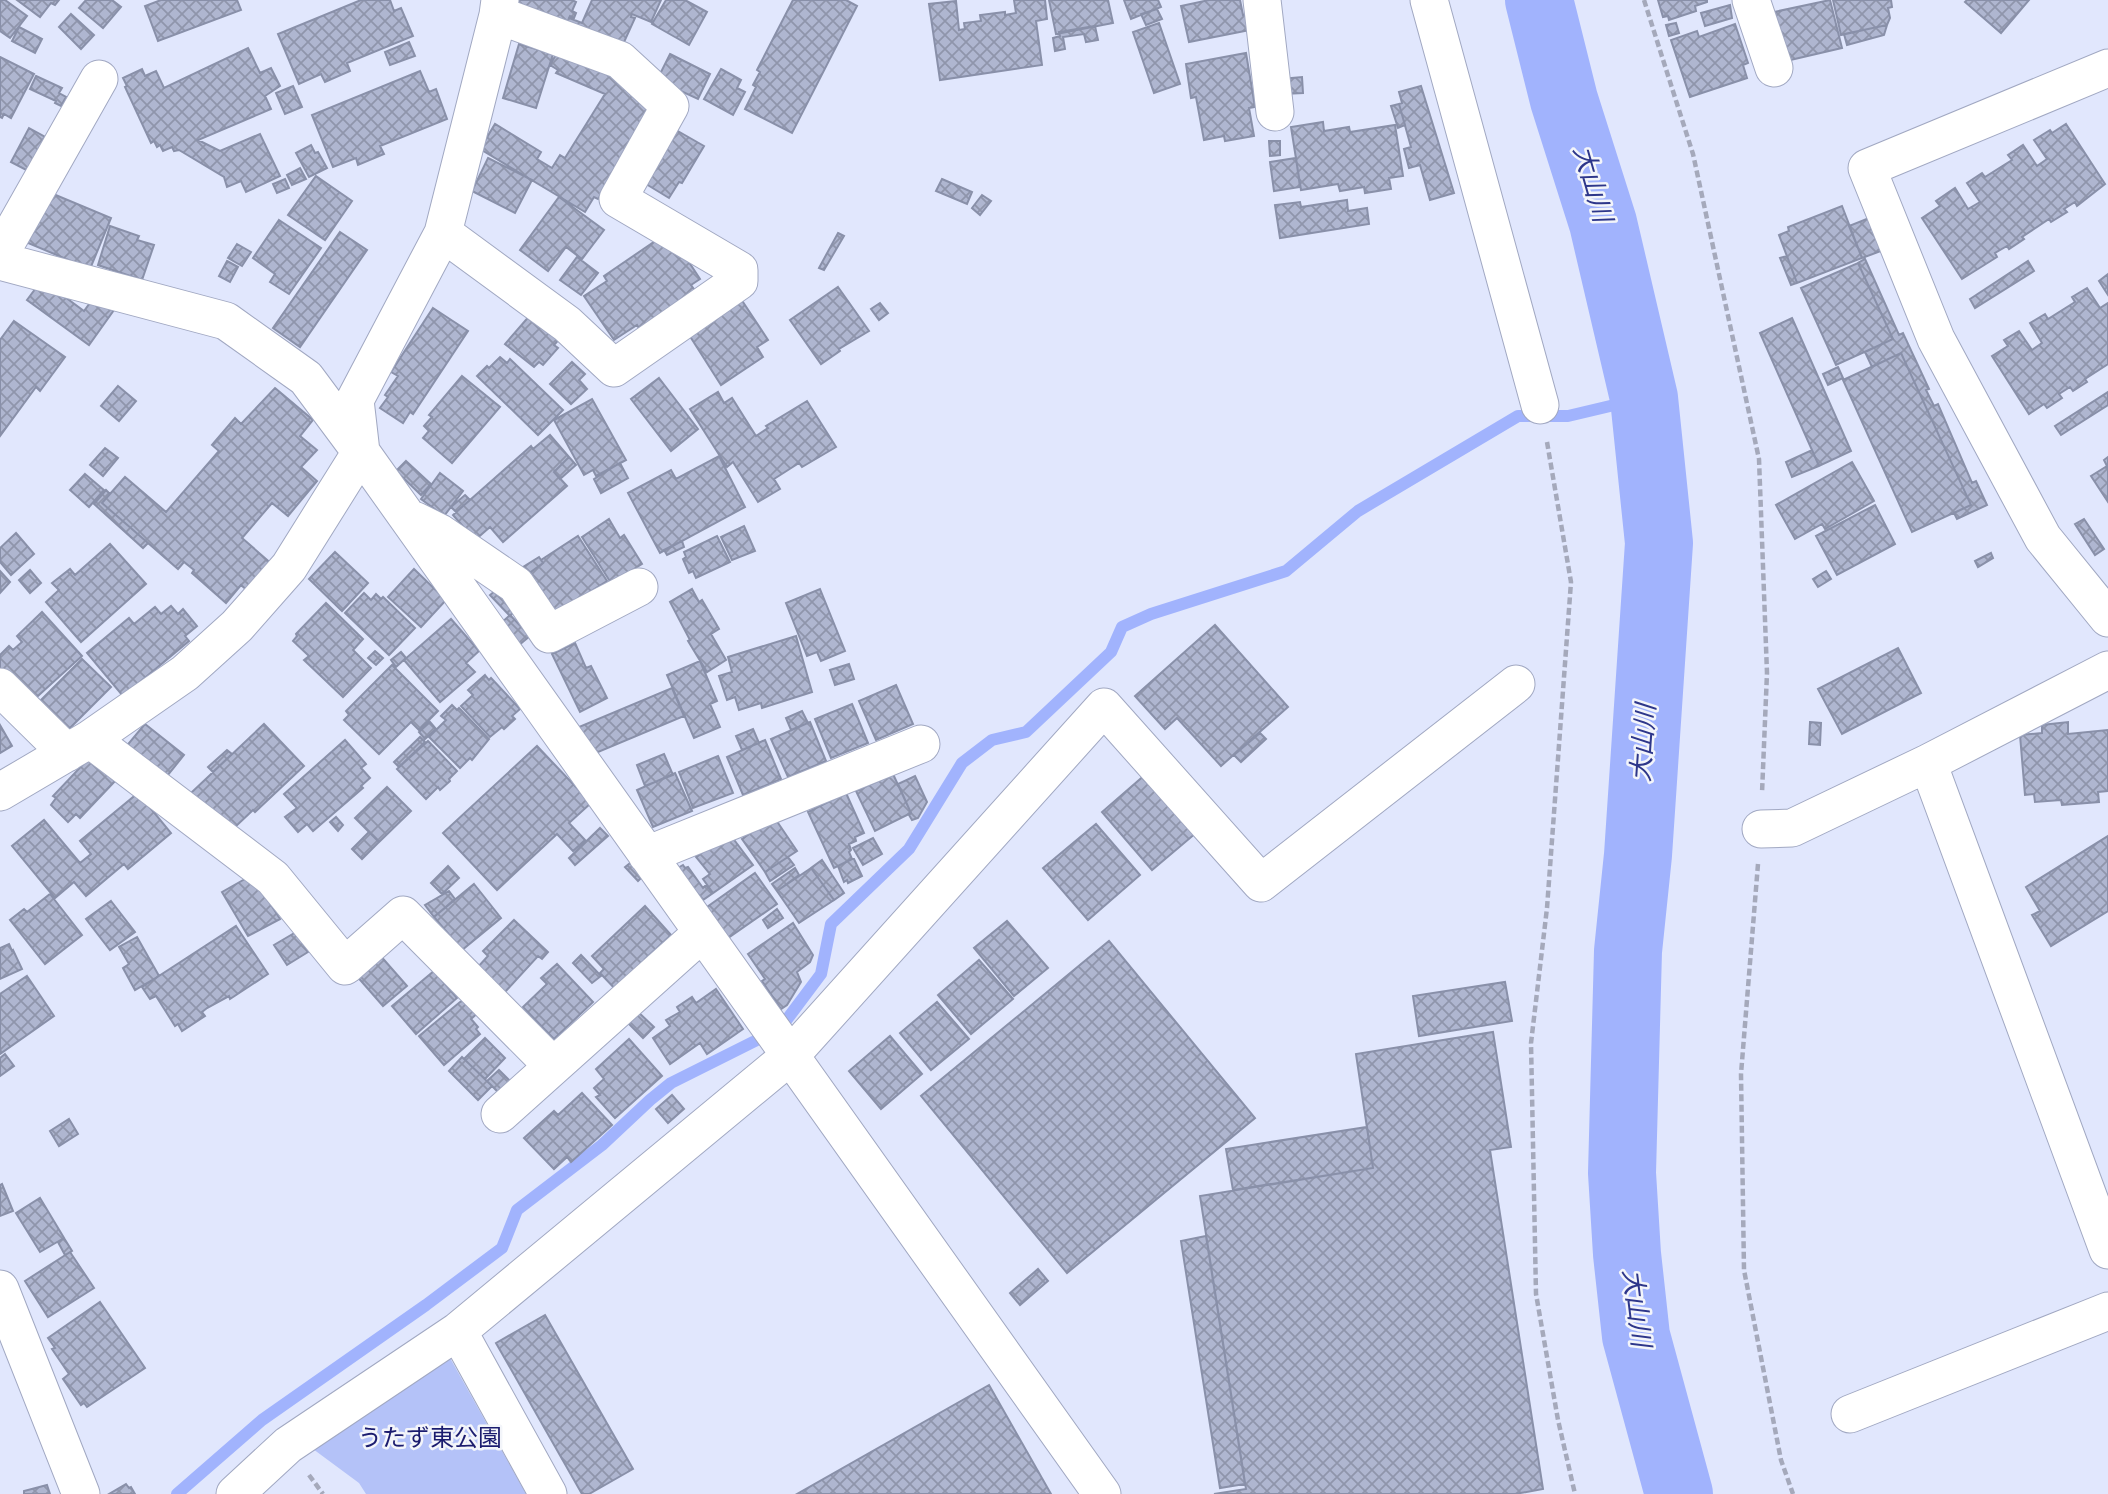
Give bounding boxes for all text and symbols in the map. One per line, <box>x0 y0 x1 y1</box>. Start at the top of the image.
water label: 大山川 <box>1566 142 1619 229</box>
water label: 大山川 <box>1625 700 1663 783</box>
water label: 大山川 <box>1615 1267 1657 1352</box>
park label: うたず東公園 <box>358 1423 502 1453</box>

